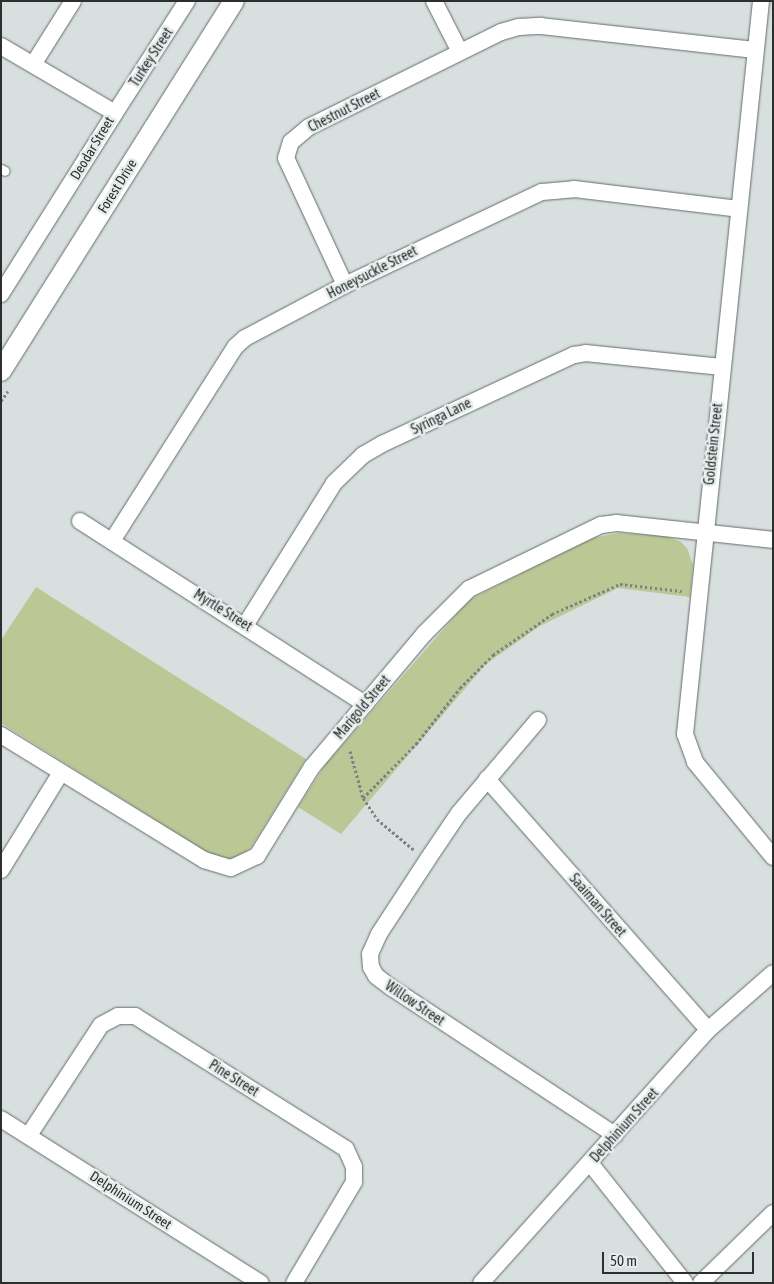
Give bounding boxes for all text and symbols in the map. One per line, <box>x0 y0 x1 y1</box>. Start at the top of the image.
street label: Turkey Street <box>126 24 176 90</box>
street label: Chestnut Street <box>305 85 383 135</box>
street label: Deodar Street <box>67 113 117 183</box>
street label: Forest Drive <box>94 156 140 216</box>
street label: Honeysuckle Street <box>324 242 420 302</box>
street label: Syringa Lane <box>408 394 474 438</box>
street label: Goldstein Street <box>700 402 726 486</box>
street label: Myrtle Street <box>191 585 255 635</box>
street label: Marigold Street <box>330 672 394 742</box>
street label: Saaiman Street <box>566 870 630 940</box>
street label: Willow Street <box>382 977 448 1029</box>
street label: Pine Street <box>206 1056 262 1100</box>
street label: Delphinium Street <box>586 1084 662 1166</box>
street label: Delphinium Street <box>87 1167 175 1233</box>
scale bar <box>604 1242 756 1274</box>
text: 50 m <box>610 1252 637 1269</box>

